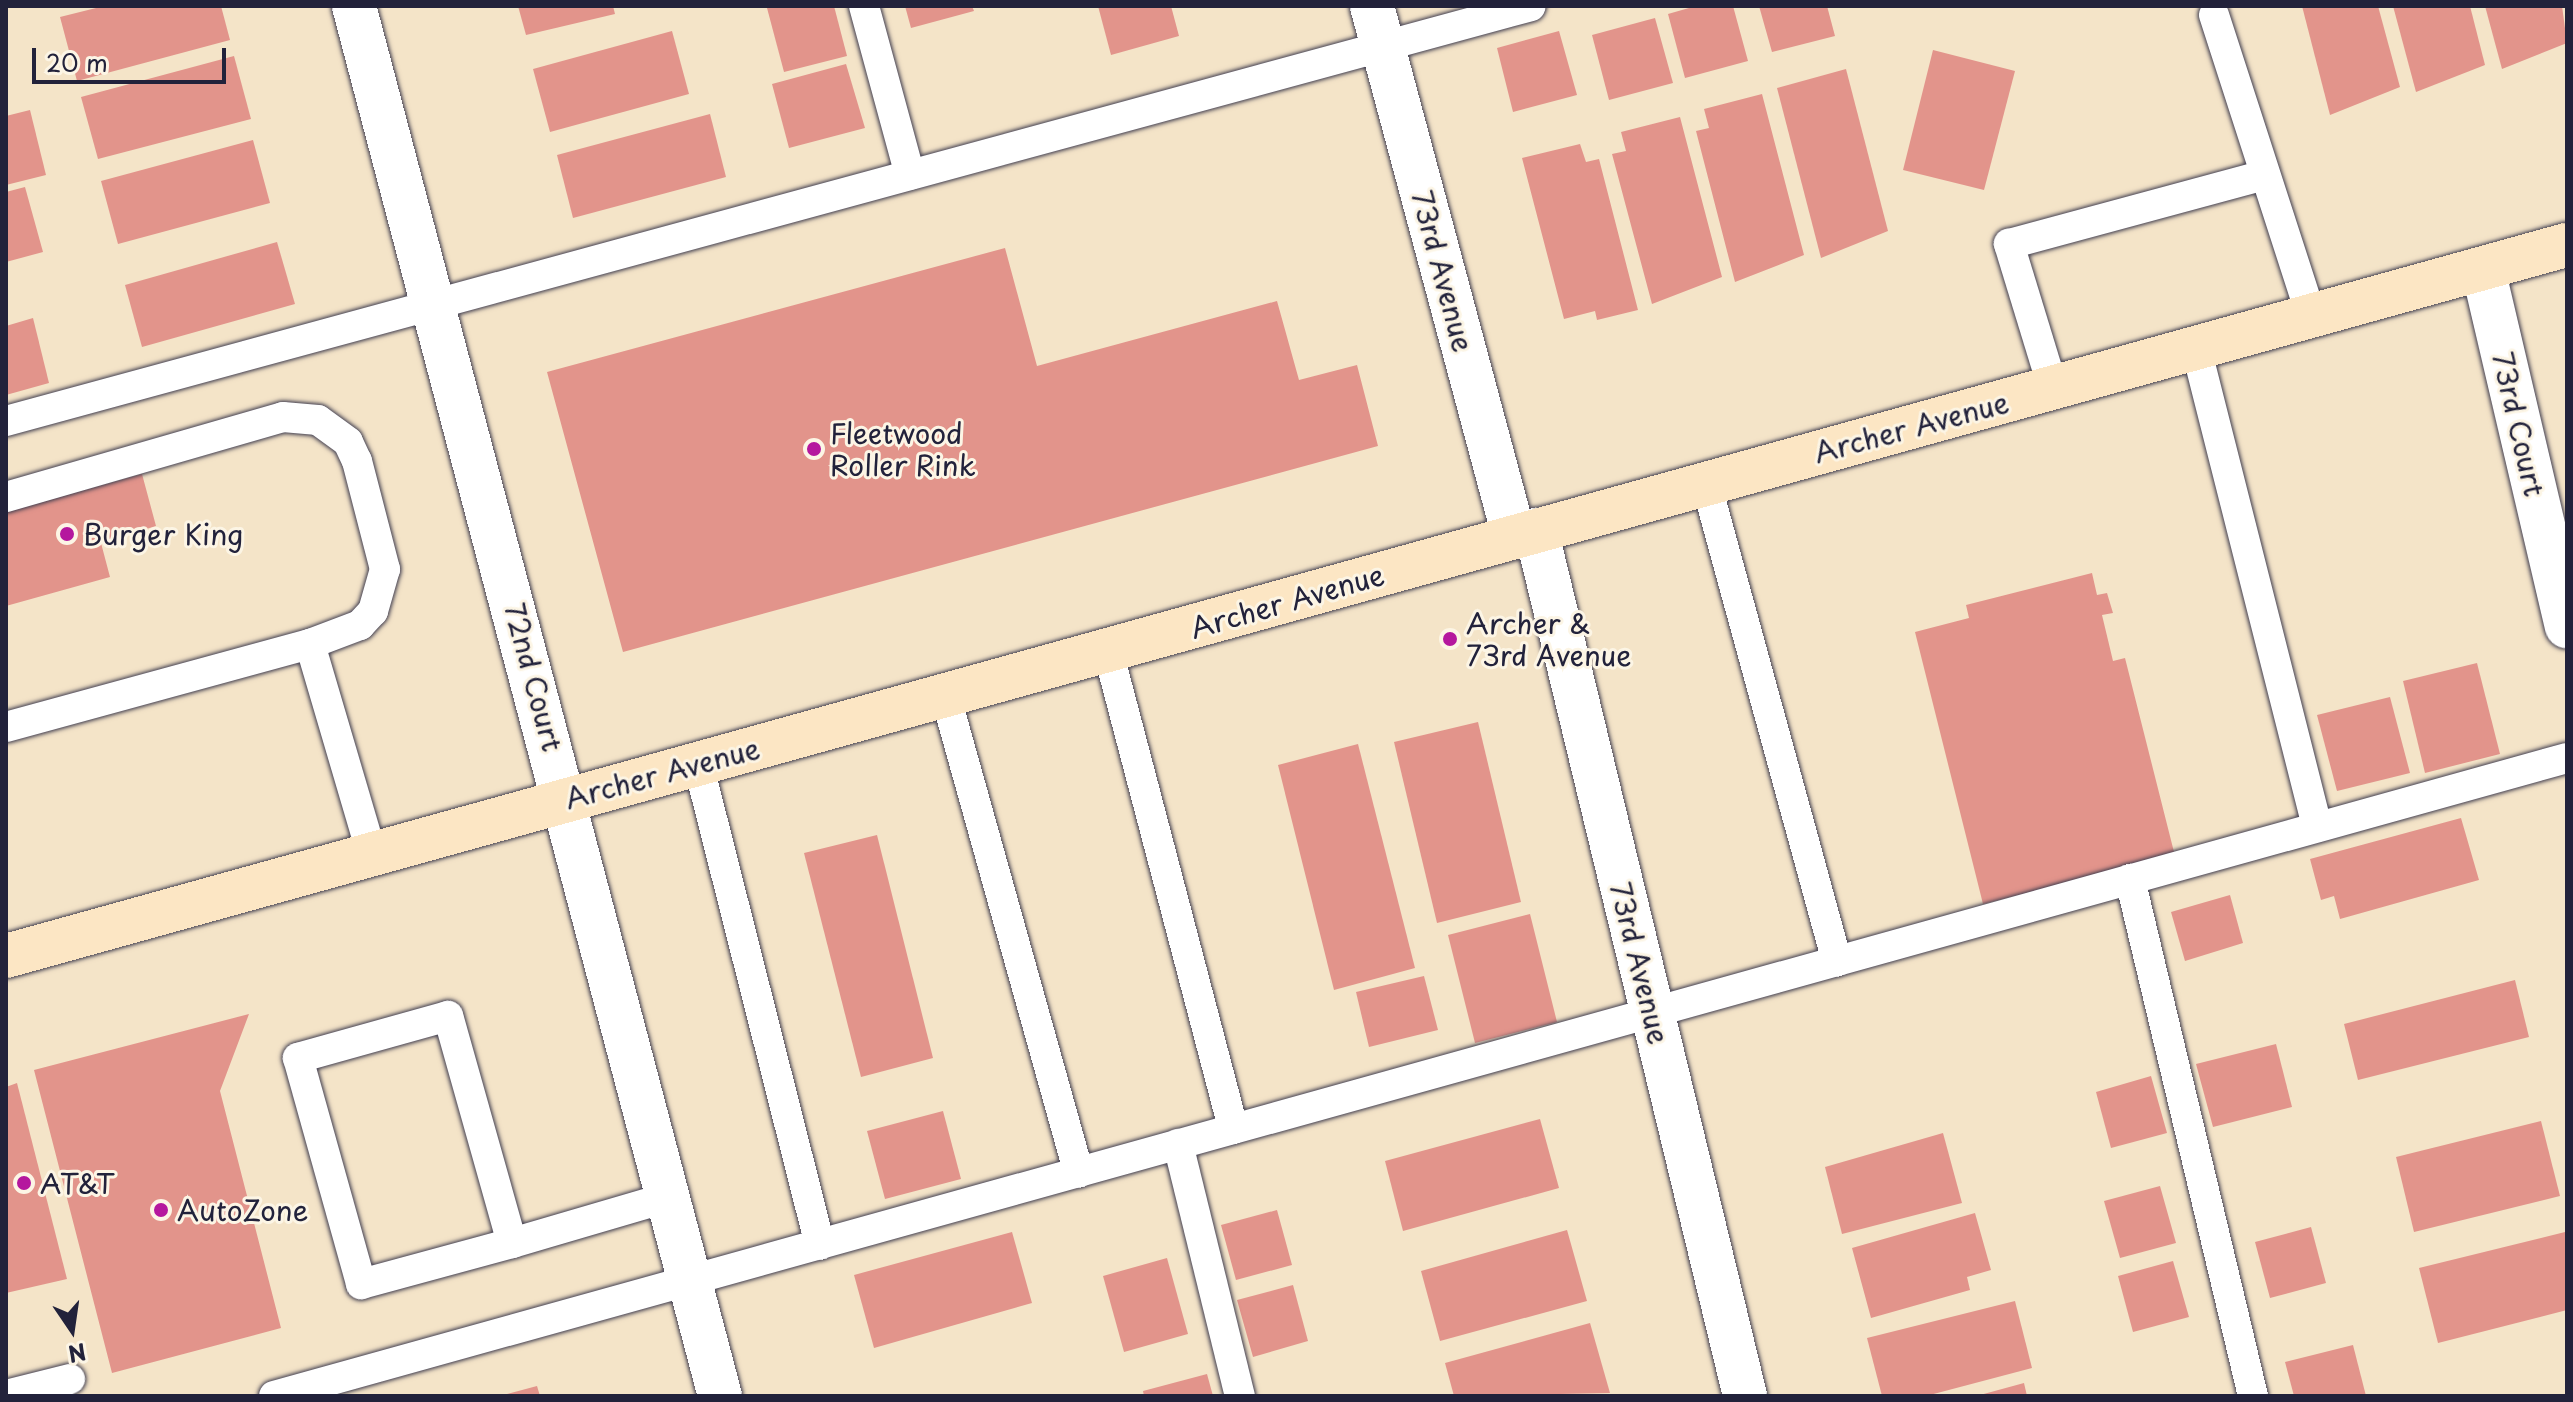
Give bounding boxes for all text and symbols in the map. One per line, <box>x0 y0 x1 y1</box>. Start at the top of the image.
scale bar <box>36 32 230 82</box>
text: 20 m <box>46 44 108 80</box>
street label: 73rd Avenue <box>1405 185 1481 357</box>
street label: 73rd Court <box>2486 347 2552 501</box>
street label: Archer Avenue <box>1810 385 2012 469</box>
place label: Fleetwood Roller Rink <box>830 416 978 482</box>
marker: Fleetwood Roller Rink <box>805 440 823 458</box>
place label: Burger King <box>83 517 242 551</box>
marker: Burger King <box>58 525 76 543</box>
street label: Archer Avenue <box>1186 557 1388 645</box>
street label: 72nd Court <box>498 598 570 756</box>
place label: Archer & 73rd Avenue <box>1466 606 1634 672</box>
marker: Archer & 73rd Avenue <box>1441 630 1459 648</box>
street label: Archer Avenue <box>561 731 763 815</box>
street label: 73rd Avenue <box>1603 877 1677 1049</box>
place label: AT&T <box>40 1166 115 1200</box>
marker: AT&T <box>15 1174 33 1192</box>
place label: AutoZone <box>177 1193 308 1227</box>
marker: AutoZone <box>152 1201 170 1219</box>
north arrow <box>32 1290 112 1370</box>
text: N <box>65 1336 90 1372</box>

